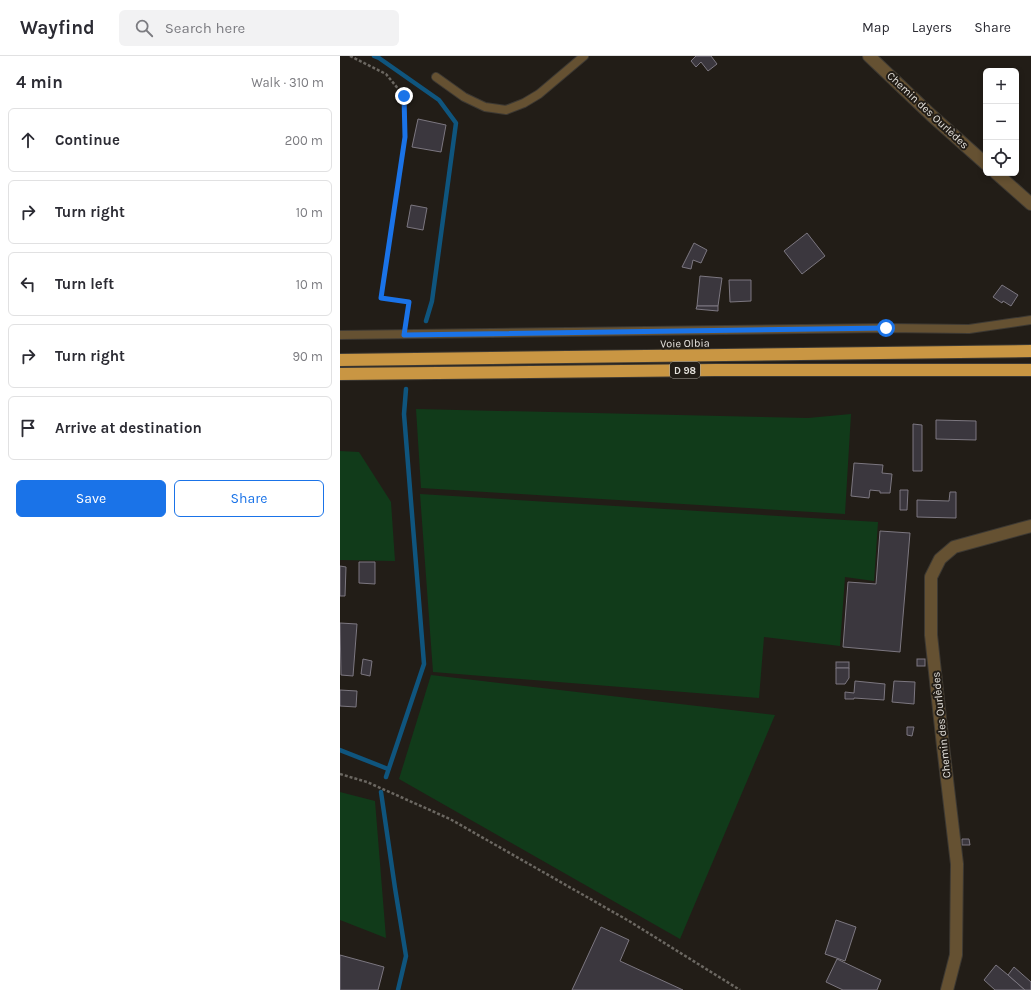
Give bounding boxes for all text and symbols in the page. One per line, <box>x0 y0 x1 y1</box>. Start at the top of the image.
search box <box>119 10 399 46</box>
text: Wayfind <box>20 17 95 39</box>
icon: search <box>133 17 155 39</box>
text: Search here <box>165 19 245 37</box>
text: Map <box>862 19 890 36</box>
text: Layers <box>912 19 952 36</box>
text: Share <box>974 19 1011 36</box>
map controls <box>983 68 1019 176</box>
button: + <box>983 68 1019 104</box>
street label: Chemin des Ourlèdes <box>884 69 971 152</box>
text: 4 min <box>16 72 63 92</box>
text: Walk · 310 m <box>251 75 324 90</box>
route end <box>395 87 413 105</box>
button: − <box>983 104 1019 140</box>
icon: ahead <box>17 129 39 151</box>
text: Continue <box>55 131 120 149</box>
text: 200 m <box>285 133 323 148</box>
button: locate <box>983 140 1019 176</box>
icon: right <box>17 201 39 223</box>
text: Turn right <box>55 203 125 221</box>
text: 10 m <box>296 205 323 220</box>
icon: left <box>17 273 39 295</box>
text: Turn left <box>55 275 114 293</box>
text: 10 m <box>296 277 323 292</box>
route start <box>877 319 895 337</box>
street label: Voie Olbia <box>660 337 710 350</box>
icon: right <box>17 345 39 367</box>
text: Turn right <box>55 347 125 365</box>
text: 90 m <box>292 349 323 364</box>
road number: D 98 <box>670 362 700 378</box>
icon: arrive <box>17 417 39 439</box>
text: Arrive at destination <box>55 419 202 437</box>
button: Save <box>16 480 166 517</box>
button: Share <box>174 480 324 517</box>
street label: Chemin des Ourlèdes <box>929 671 954 779</box>

